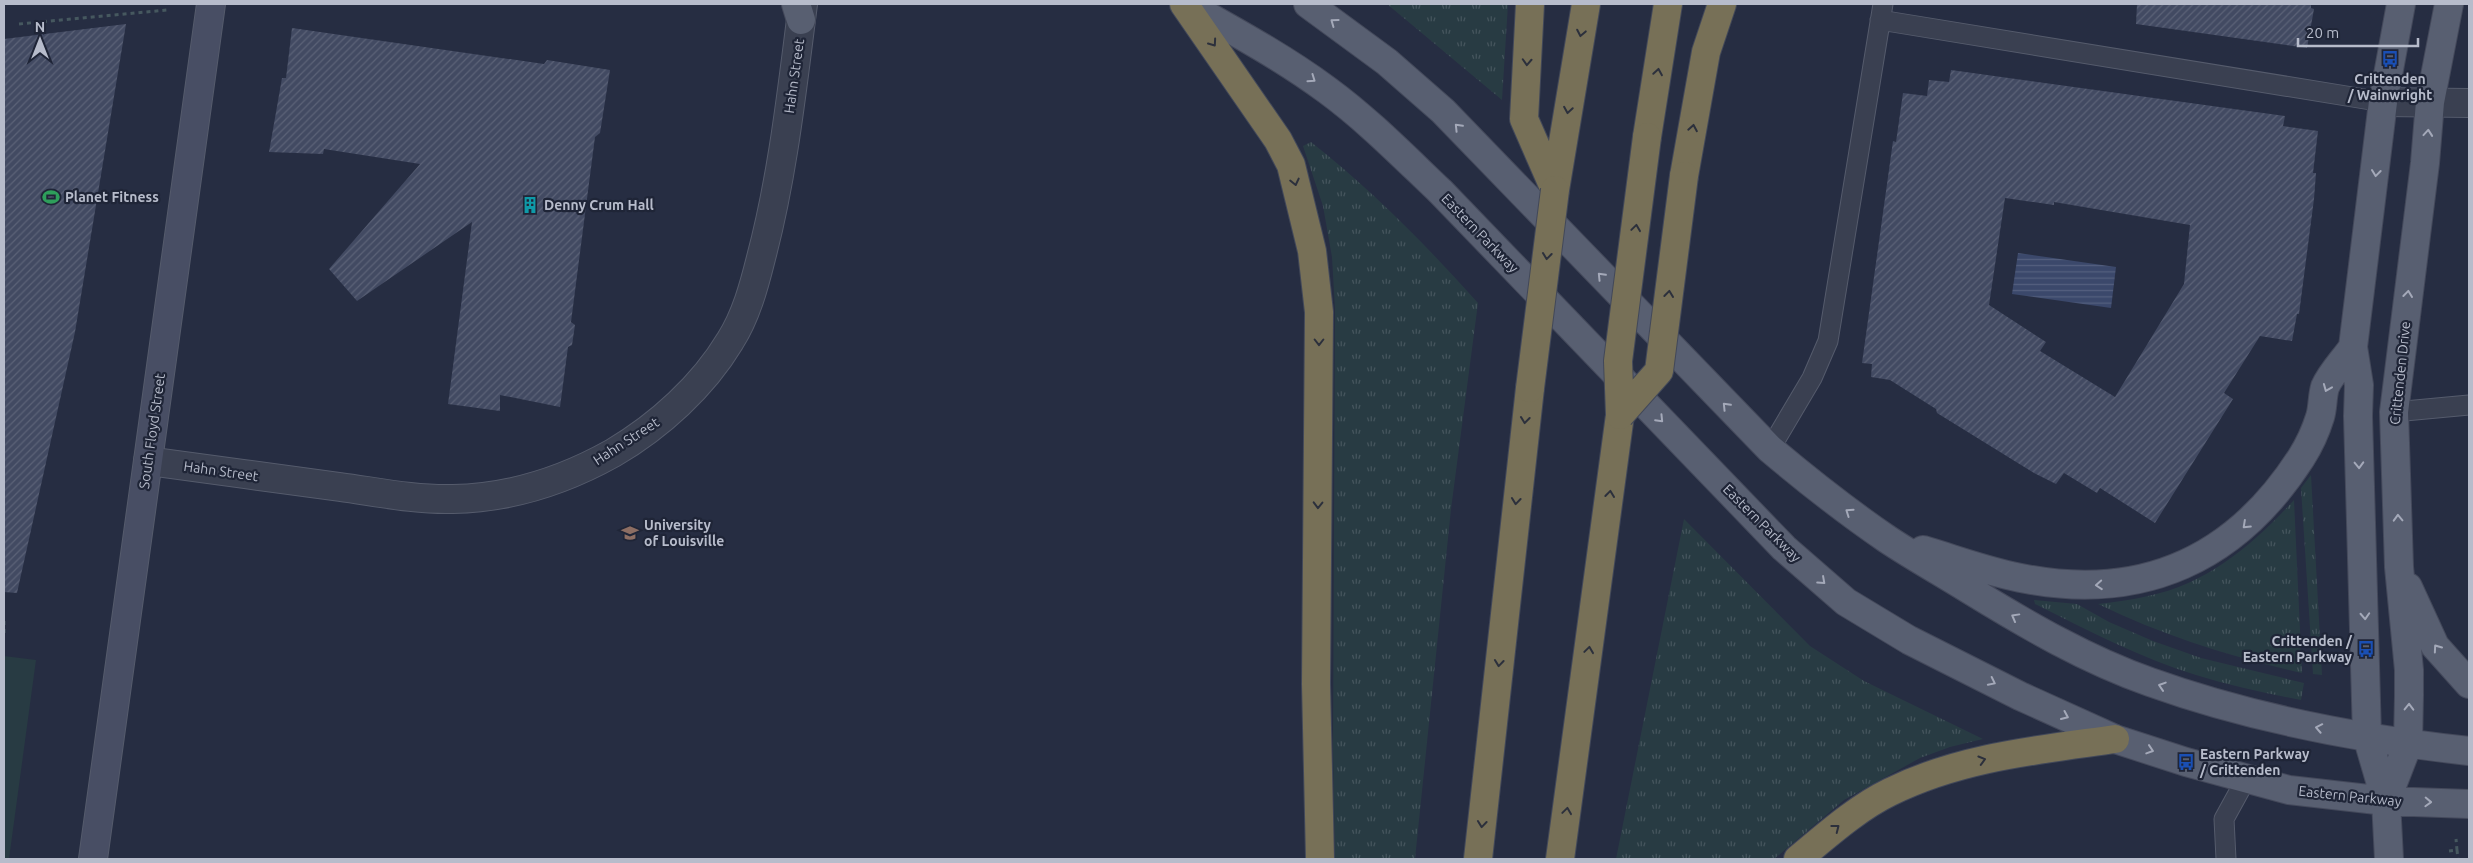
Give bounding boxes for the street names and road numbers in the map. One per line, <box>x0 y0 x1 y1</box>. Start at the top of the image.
street label: Hahn Street <box>781 37 807 114</box>
street label: Eastern Parkway <box>1438 190 1522 276</box>
street label: Crittenden Drive <box>2387 320 2413 426</box>
street label: South Floyd Street <box>136 372 168 490</box>
street label: Hahn Street <box>590 414 662 468</box>
street label: Hahn Street <box>183 458 260 484</box>
street label: Eastern Parkway <box>1720 481 1804 565</box>
street label: Eastern Parkway <box>2298 783 2403 809</box>

